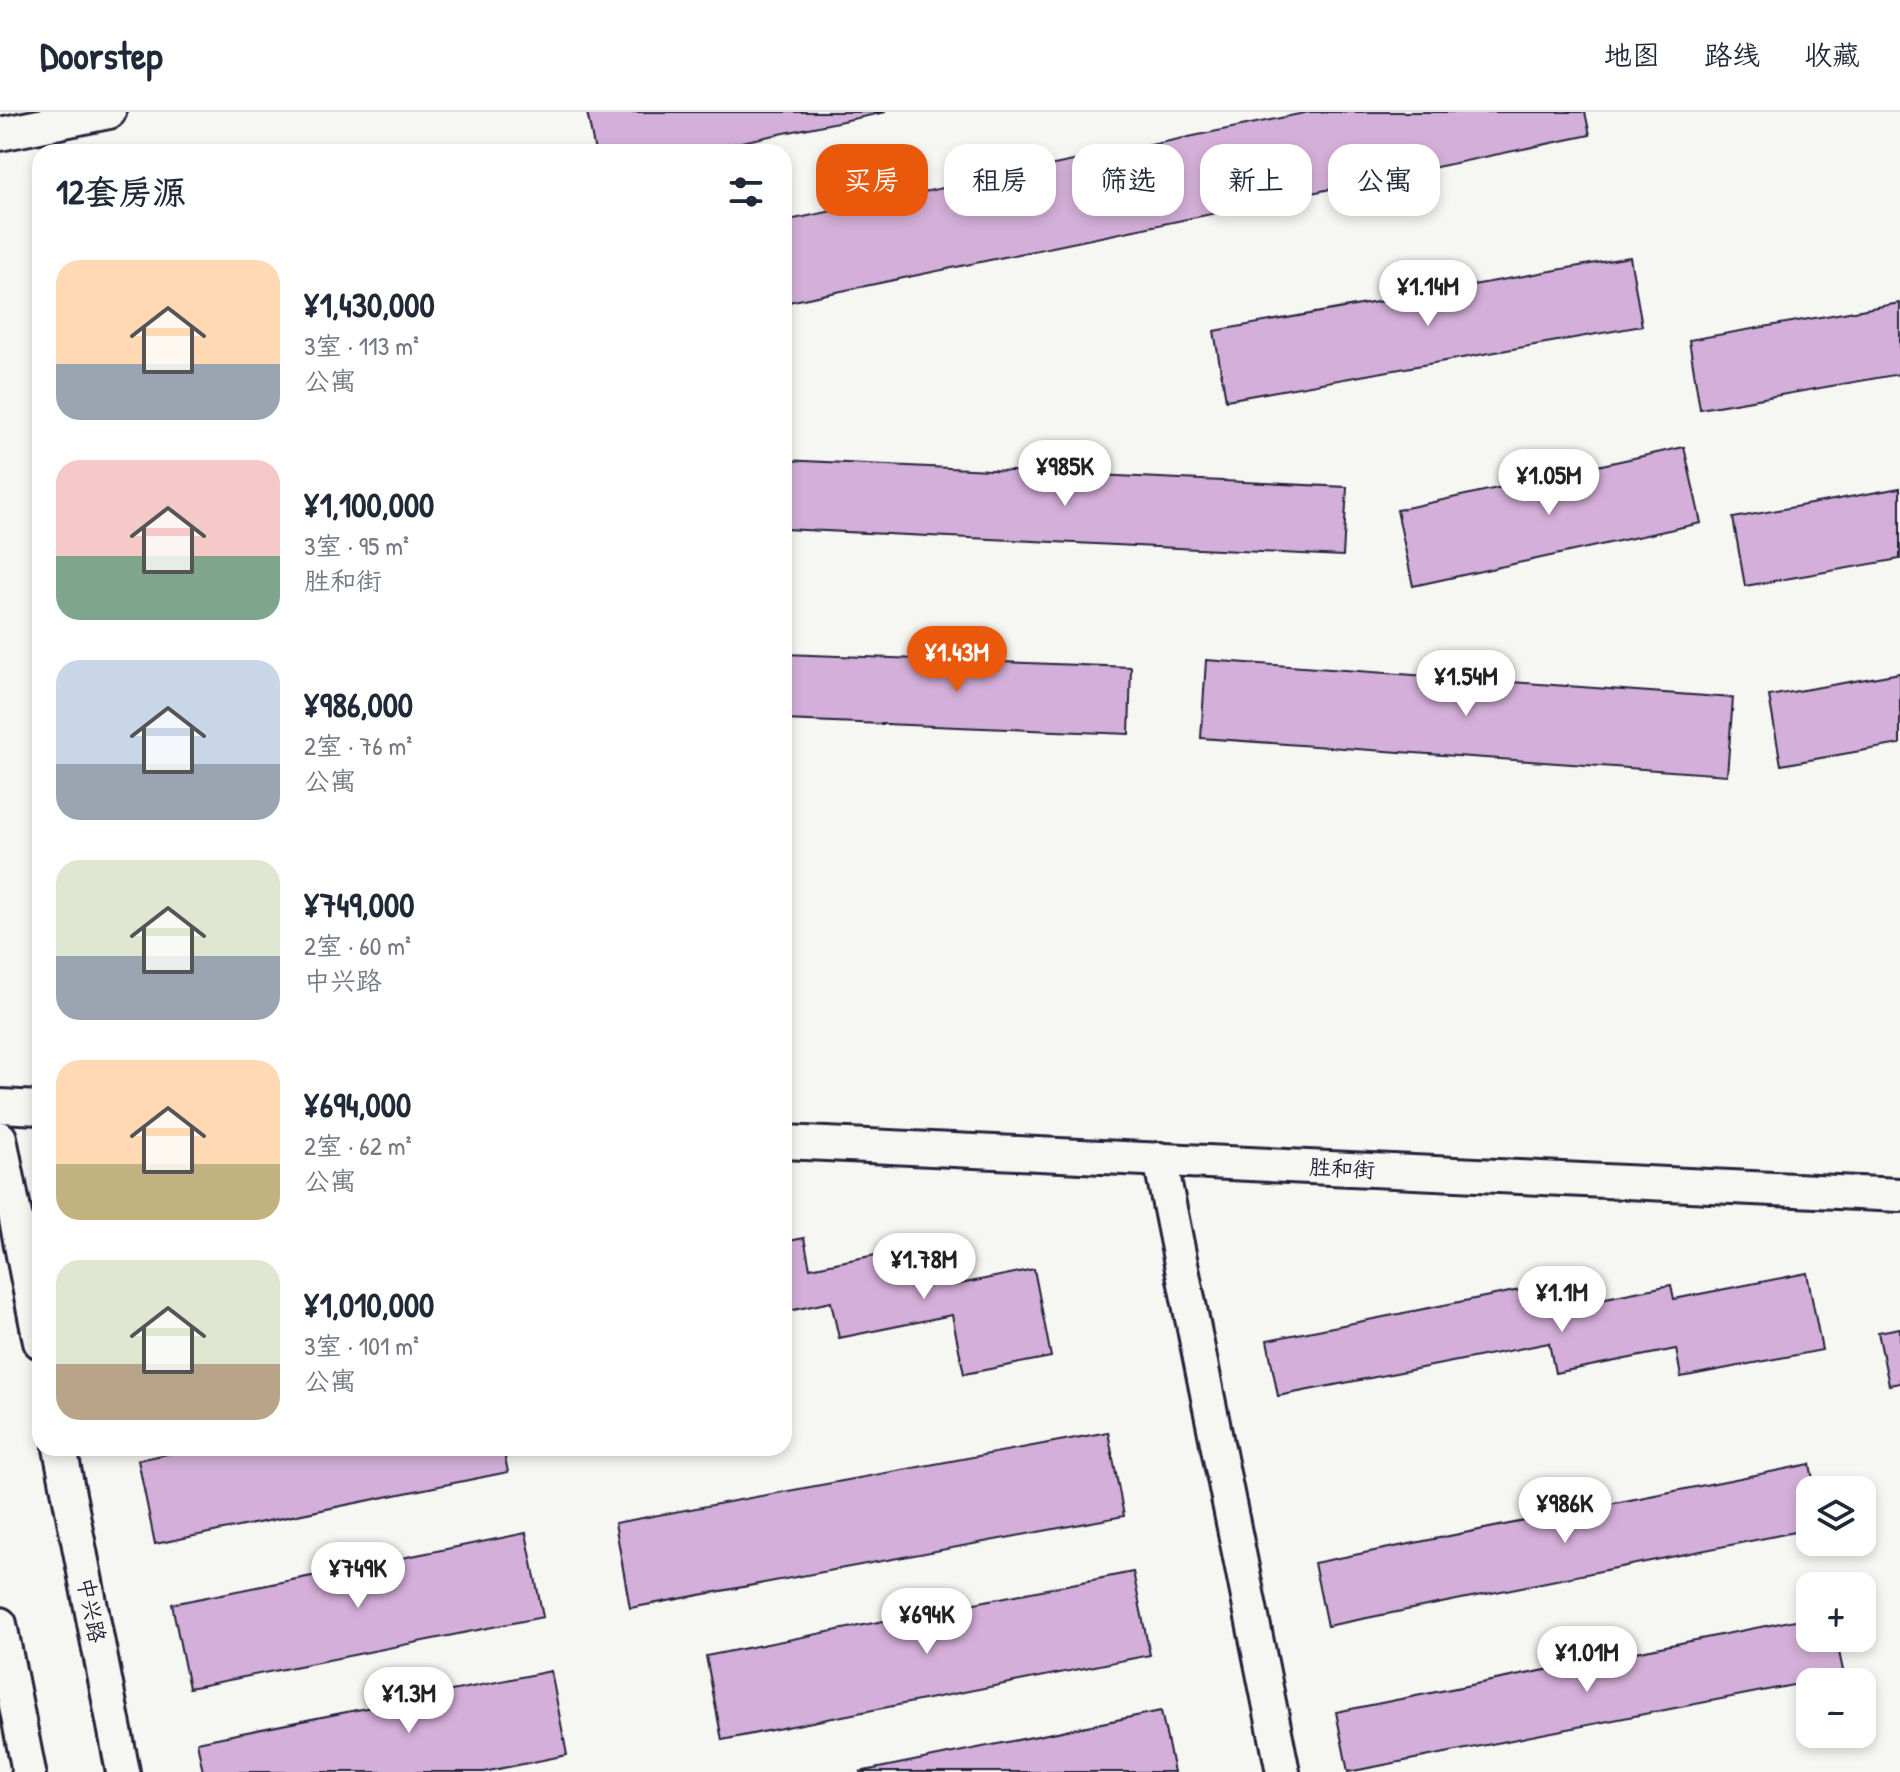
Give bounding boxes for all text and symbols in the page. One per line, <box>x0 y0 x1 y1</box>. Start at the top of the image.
text: Doorstep <box>40 29 162 81</box>
text: 地图 <box>1604 36 1660 74</box>
text: 路线 <box>1704 36 1760 74</box>
text: 收藏 <box>1804 36 1860 74</box>
chip: 买房 <box>816 144 928 216</box>
chip: 租房 <box>944 144 1056 216</box>
chip: 筛选 <box>1072 144 1184 216</box>
chip: 新上 <box>1200 144 1312 216</box>
chip: 公寓 <box>1328 144 1440 216</box>
text: 12套房源 <box>56 169 186 215</box>
icon: filters <box>724 170 768 214</box>
pin: ¥1.14M <box>1363 260 1493 328</box>
text: ¥1.14M <box>1397 268 1459 303</box>
text: ¥1,430,000 <box>304 282 435 328</box>
icon: home <box>120 292 216 388</box>
text: 3室 · 113 m² <box>304 328 419 363</box>
text: 公寓 <box>304 363 356 398</box>
pin: ¥985K <box>1009 440 1121 508</box>
text: ¥985K <box>1036 448 1094 483</box>
pin: ¥1.05M <box>1484 449 1614 517</box>
text: ¥1.05M <box>1516 457 1582 492</box>
text: ¥1,100,000 <box>304 482 434 528</box>
icon: home <box>120 492 216 588</box>
text: 3室 · 95 m² <box>304 528 409 563</box>
text: 胜和街 <box>304 563 382 598</box>
pin: ¥1.43M <box>892 626 1022 694</box>
text: ¥1.43M <box>925 634 989 669</box>
pin: ¥1.54M <box>1401 650 1531 718</box>
text: ¥1.54M <box>1434 658 1498 693</box>
text: ¥986,000 <box>304 682 413 728</box>
icon: home <box>120 692 216 788</box>
text: 2室 · 76 m² <box>304 728 412 763</box>
text: 公寓 <box>304 763 356 798</box>
text: ¥749,000 <box>304 882 414 928</box>
icon: home <box>120 892 216 988</box>
text: 2室 · 60 m² <box>304 928 411 963</box>
text: 中兴路 <box>304 963 382 998</box>
text: ¥694,000 <box>304 1082 411 1128</box>
icon: home <box>120 1092 216 1188</box>
text: 2室 · 62 m² <box>304 1128 412 1163</box>
street label: 胜和街 <box>1308 1151 1376 1185</box>
text: 公寓 <box>304 1163 356 1198</box>
pin: ¥1.78M <box>859 1233 989 1301</box>
text: ¥1.78M <box>891 1241 957 1276</box>
pin: ¥1.1M <box>1506 1266 1618 1334</box>
text: ¥1.1M <box>1536 1274 1588 1309</box>
text: ¥1,010,000 <box>304 1282 434 1328</box>
icon: home <box>120 1292 216 1388</box>
text: 3室 · 101 m² <box>304 1328 419 1363</box>
text: 公寓 <box>304 1363 356 1398</box>
map controls <box>1796 1476 1876 1748</box>
button: layers <box>1796 1476 1876 1556</box>
pin: ¥986K <box>1509 1477 1621 1545</box>
text: ¥986K <box>1537 1485 1593 1520</box>
pin: ¥749K <box>302 1542 414 1610</box>
text: ¥749K <box>329 1550 387 1585</box>
button: + <box>1796 1572 1876 1652</box>
street label: 中兴路 <box>71 1575 113 1645</box>
pin: ¥694K <box>871 1588 983 1656</box>
text: ¥694K <box>899 1596 955 1631</box>
pin: ¥1.01M <box>1522 1626 1652 1694</box>
text: ¥1.01M <box>1555 1634 1619 1669</box>
pin: ¥1.3M <box>353 1667 465 1735</box>
button: − <box>1796 1668 1876 1748</box>
text: ¥1.3M <box>382 1675 436 1710</box>

